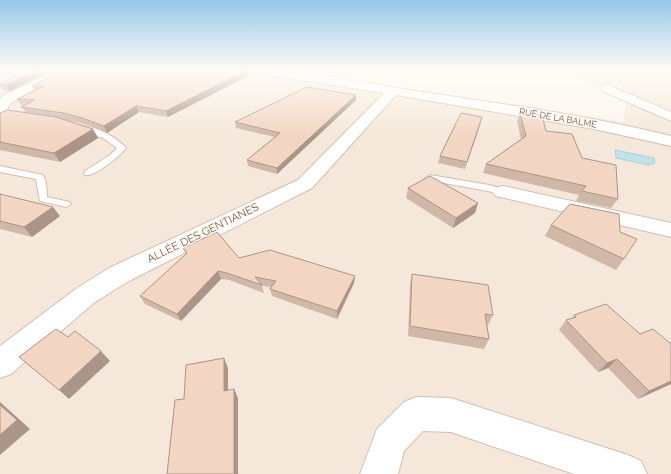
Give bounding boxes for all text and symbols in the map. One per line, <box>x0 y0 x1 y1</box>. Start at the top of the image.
street label: RUE DE LA BALME <box>518 106 598 130</box>
street label: ALLÉE DES GENTIANES <box>145 199 261 266</box>

